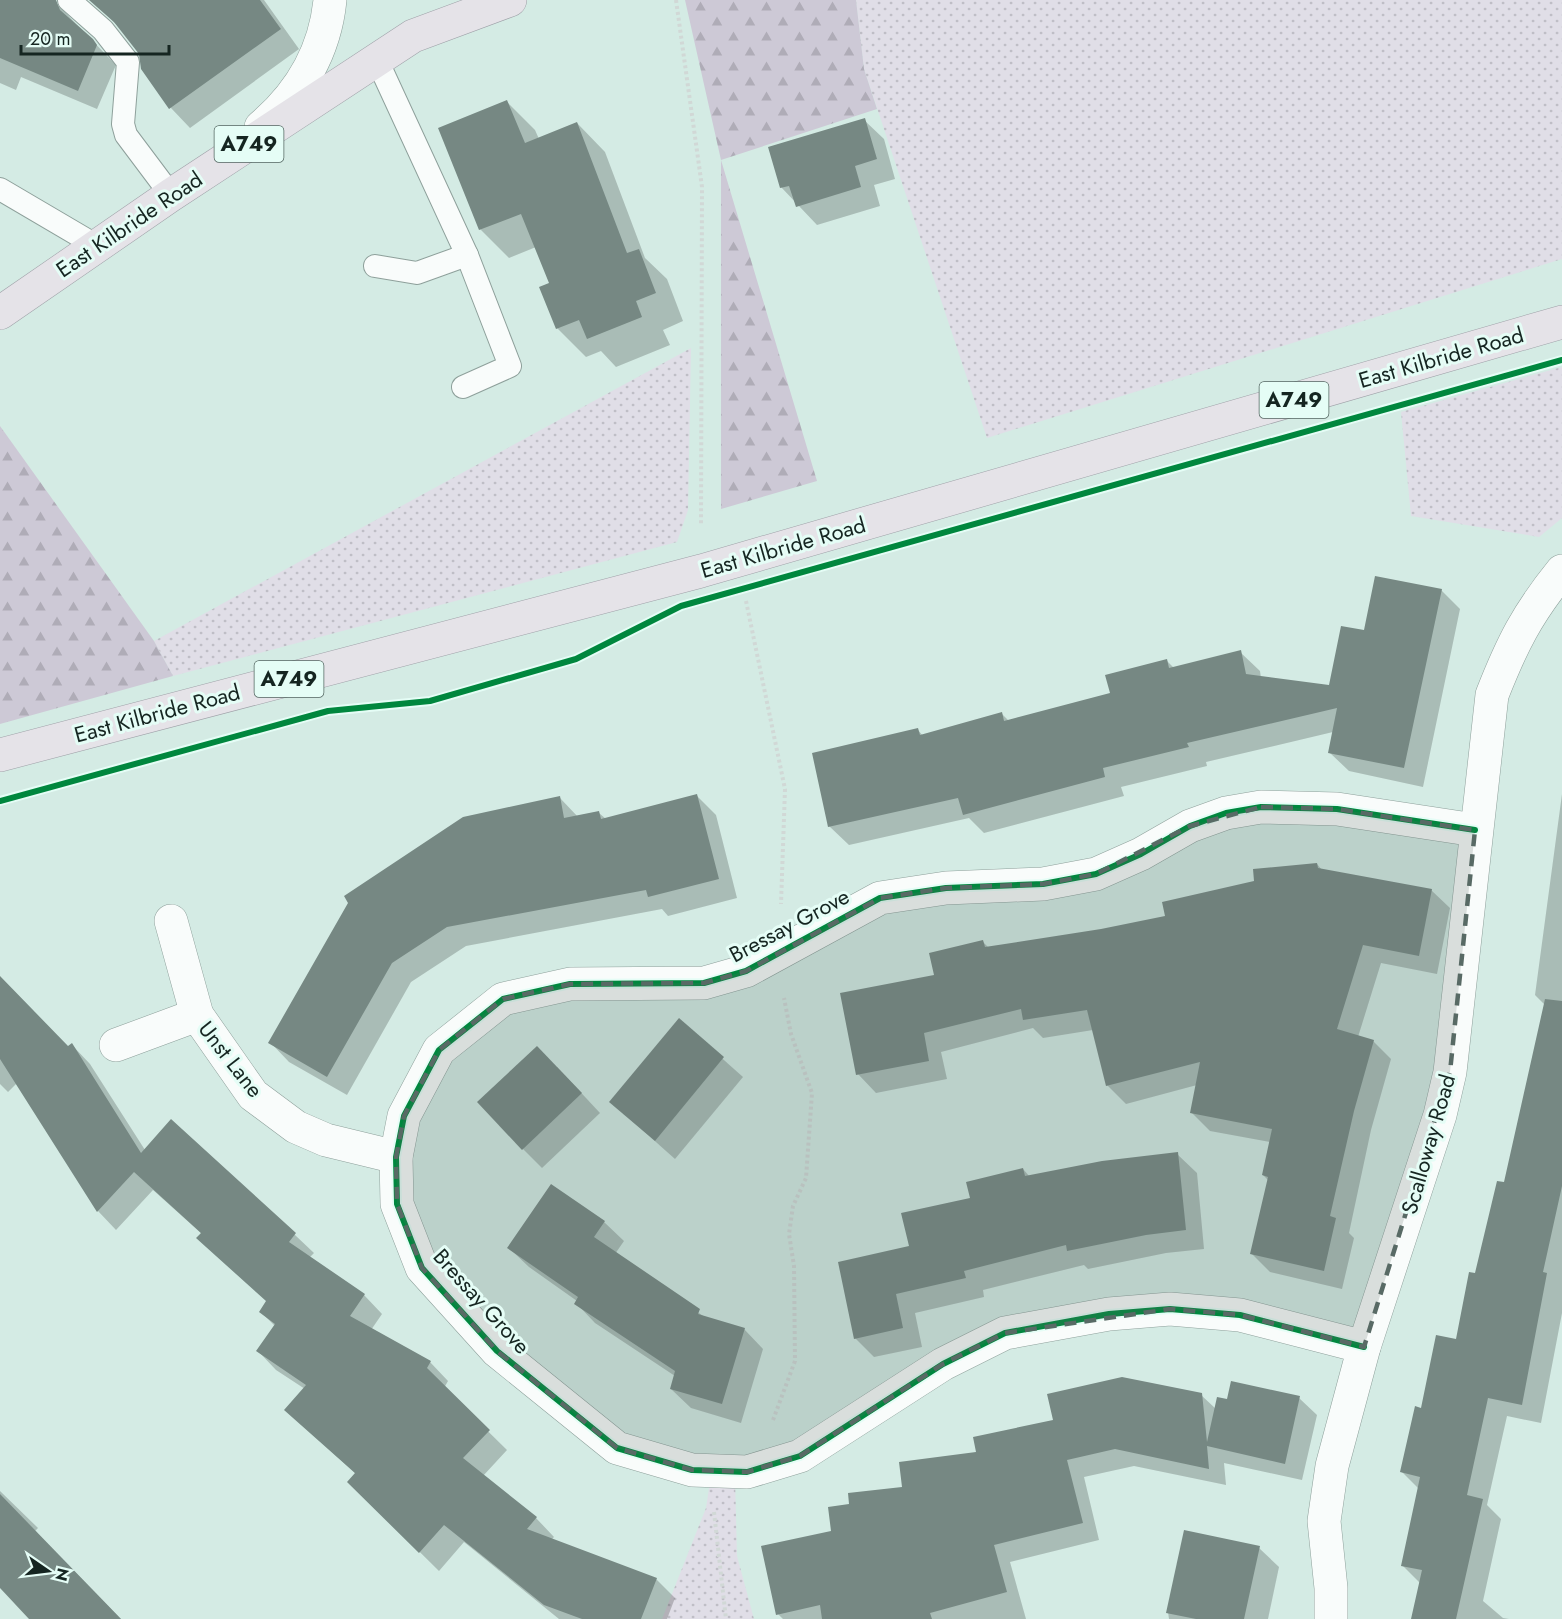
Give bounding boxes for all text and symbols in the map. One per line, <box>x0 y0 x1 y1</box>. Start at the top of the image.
scale bar <box>21 18 170 56</box>
text: 20 m <box>30 26 70 52</box>
road number: A749 <box>214 126 284 162</box>
street label: East Kilbride Road <box>49 163 209 285</box>
street label: East Kilbride Road <box>1355 318 1527 396</box>
road number: A749 <box>1260 382 1328 418</box>
street label: East Kilbride Road <box>697 508 869 586</box>
road number: A749 <box>254 661 324 697</box>
street label: East Kilbride Road <box>71 675 243 751</box>
street label: Bressay Grove <box>723 880 855 970</box>
street label: Unst Lane <box>191 1014 271 1104</box>
street label: Scalloway Road <box>1393 1070 1463 1218</box>
street label: Bressay Grove <box>426 1241 538 1361</box>
north arrow <box>18 1541 78 1601</box>
text: N <box>49 1566 75 1583</box>

